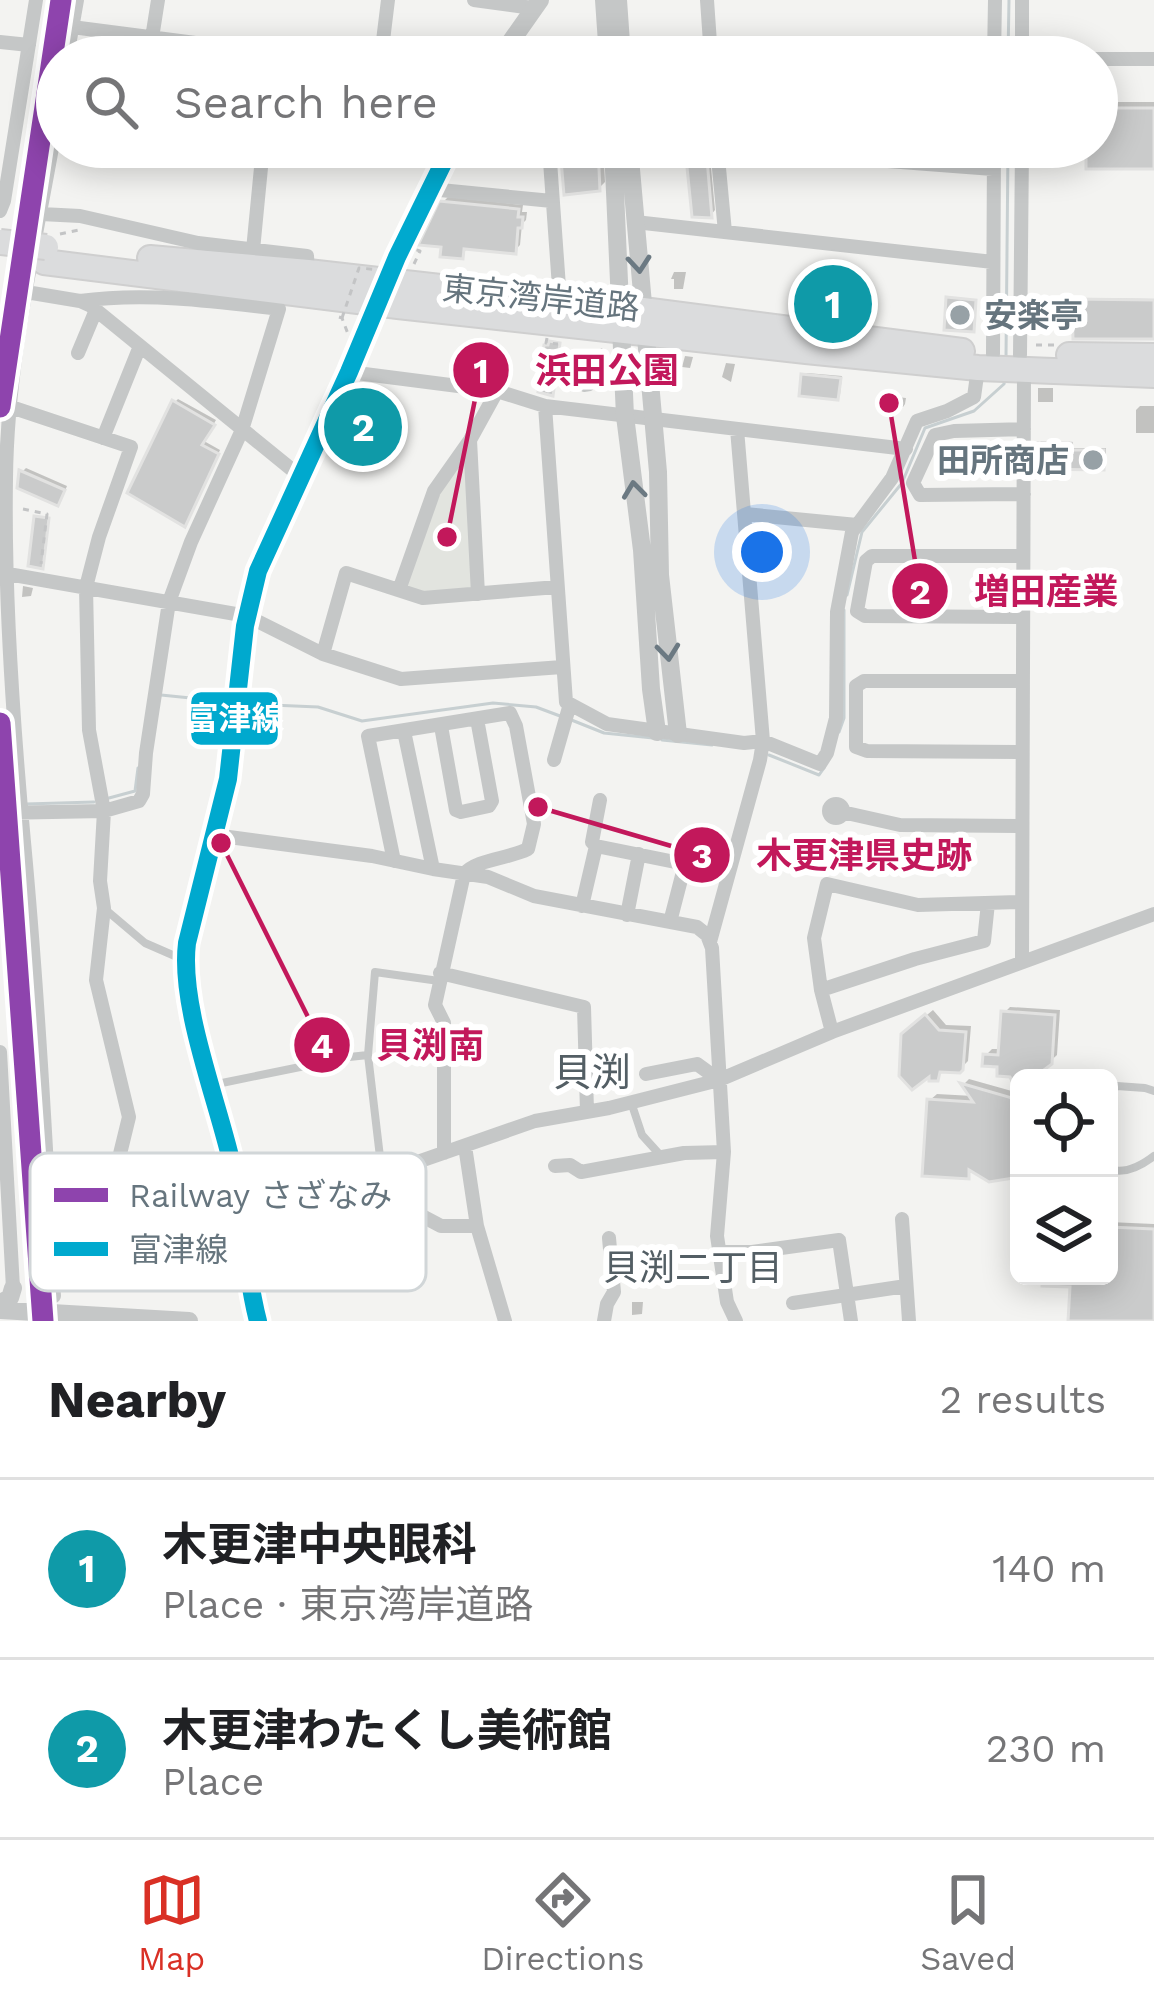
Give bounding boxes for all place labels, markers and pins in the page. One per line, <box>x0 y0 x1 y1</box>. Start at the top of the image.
pin: 1 <box>794 259 872 349</box>
place label: 安楽亭 <box>984 296 1083 335</box>
marker: 安楽亭 <box>947 302 973 328</box>
callout: 浜田公園 <box>451 334 703 406</box>
pin: 2 <box>324 382 402 472</box>
place label: 田所商店 <box>937 441 1069 480</box>
marker: 田所商店 <box>1080 447 1106 473</box>
callout: 増田産業 <box>890 555 1142 627</box>
callout: 木更津県史跡 <box>672 819 996 891</box>
callout: 貝渕南 <box>292 1009 508 1081</box>

